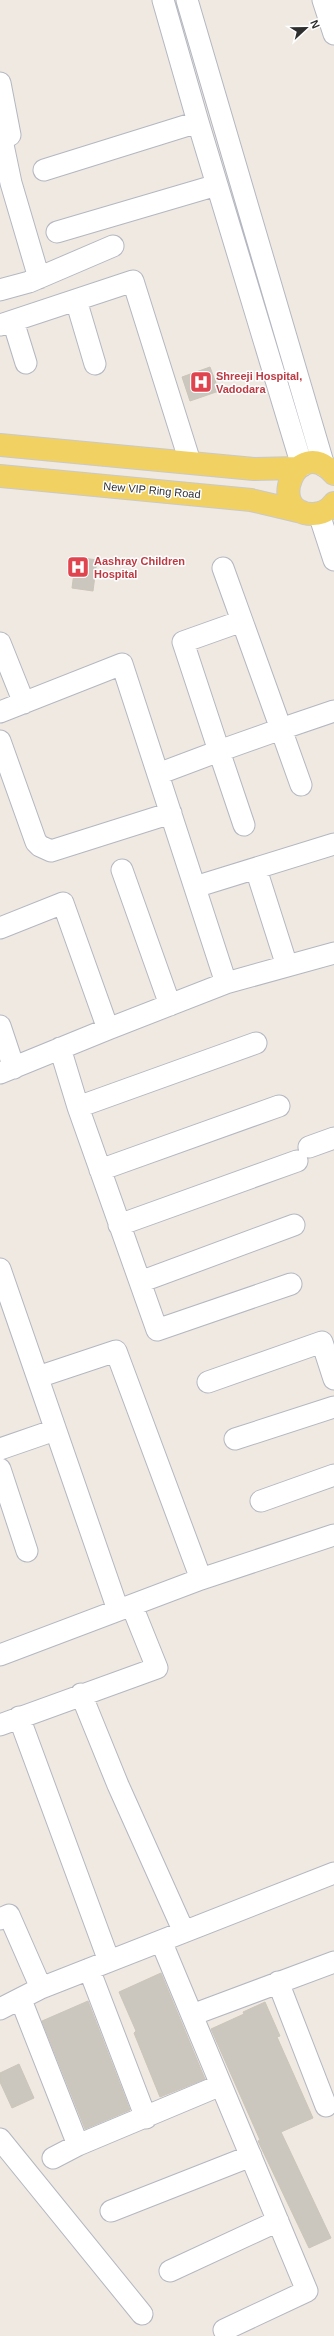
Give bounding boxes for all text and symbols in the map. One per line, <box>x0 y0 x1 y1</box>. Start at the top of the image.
north arrow <box>286 8 326 48</box>
text: N <box>308 18 322 30</box>
hospital icon: Shreeji Hospital, Vadodara <box>188 369 214 395</box>
place label: Shreeji Hospital, Vadodara <box>216 370 302 395</box>
street label: New VIP Ring Road <box>103 480 201 500</box>
hospital icon: Aashray Children Hospital <box>65 554 91 580</box>
place label: Aashray Children Hospital <box>94 555 185 580</box>

